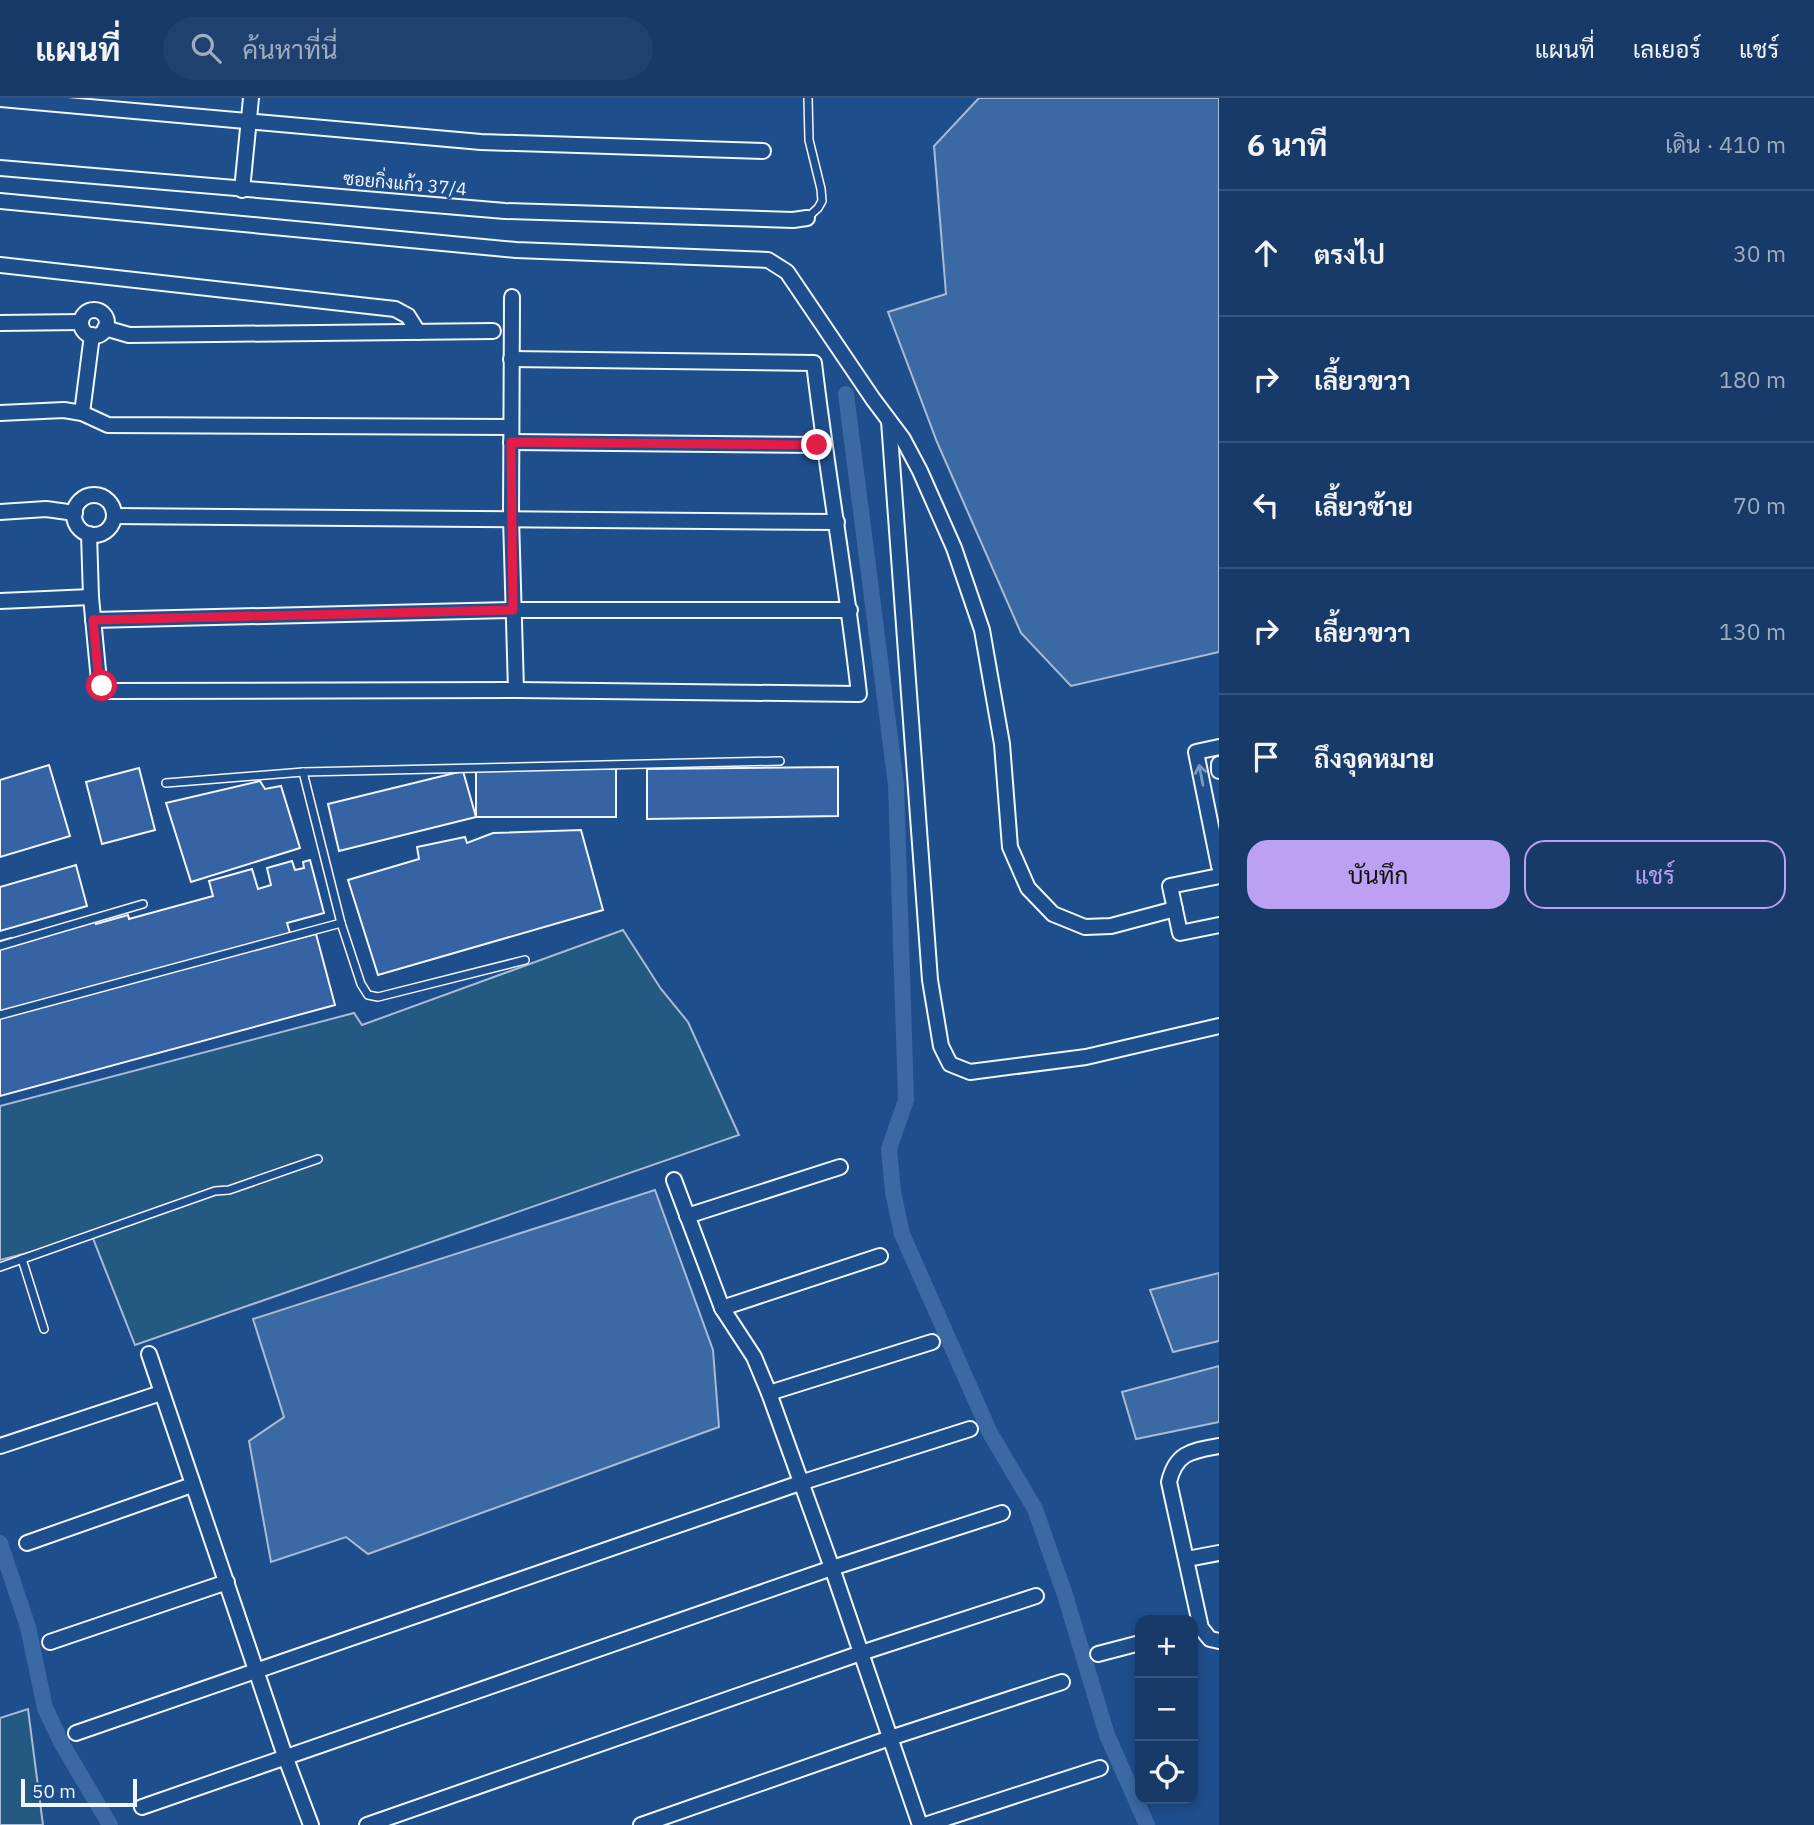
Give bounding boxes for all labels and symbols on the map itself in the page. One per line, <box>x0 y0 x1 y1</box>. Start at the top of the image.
street label: ซอยกิ่งแก้ว 37/4 <box>342 163 468 200</box>
route end <box>801 429 832 460</box>
route start <box>86 670 117 701</box>
one-way arrow <box>1194 764 1207 787</box>
scale bar <box>21 1776 136 1808</box>

